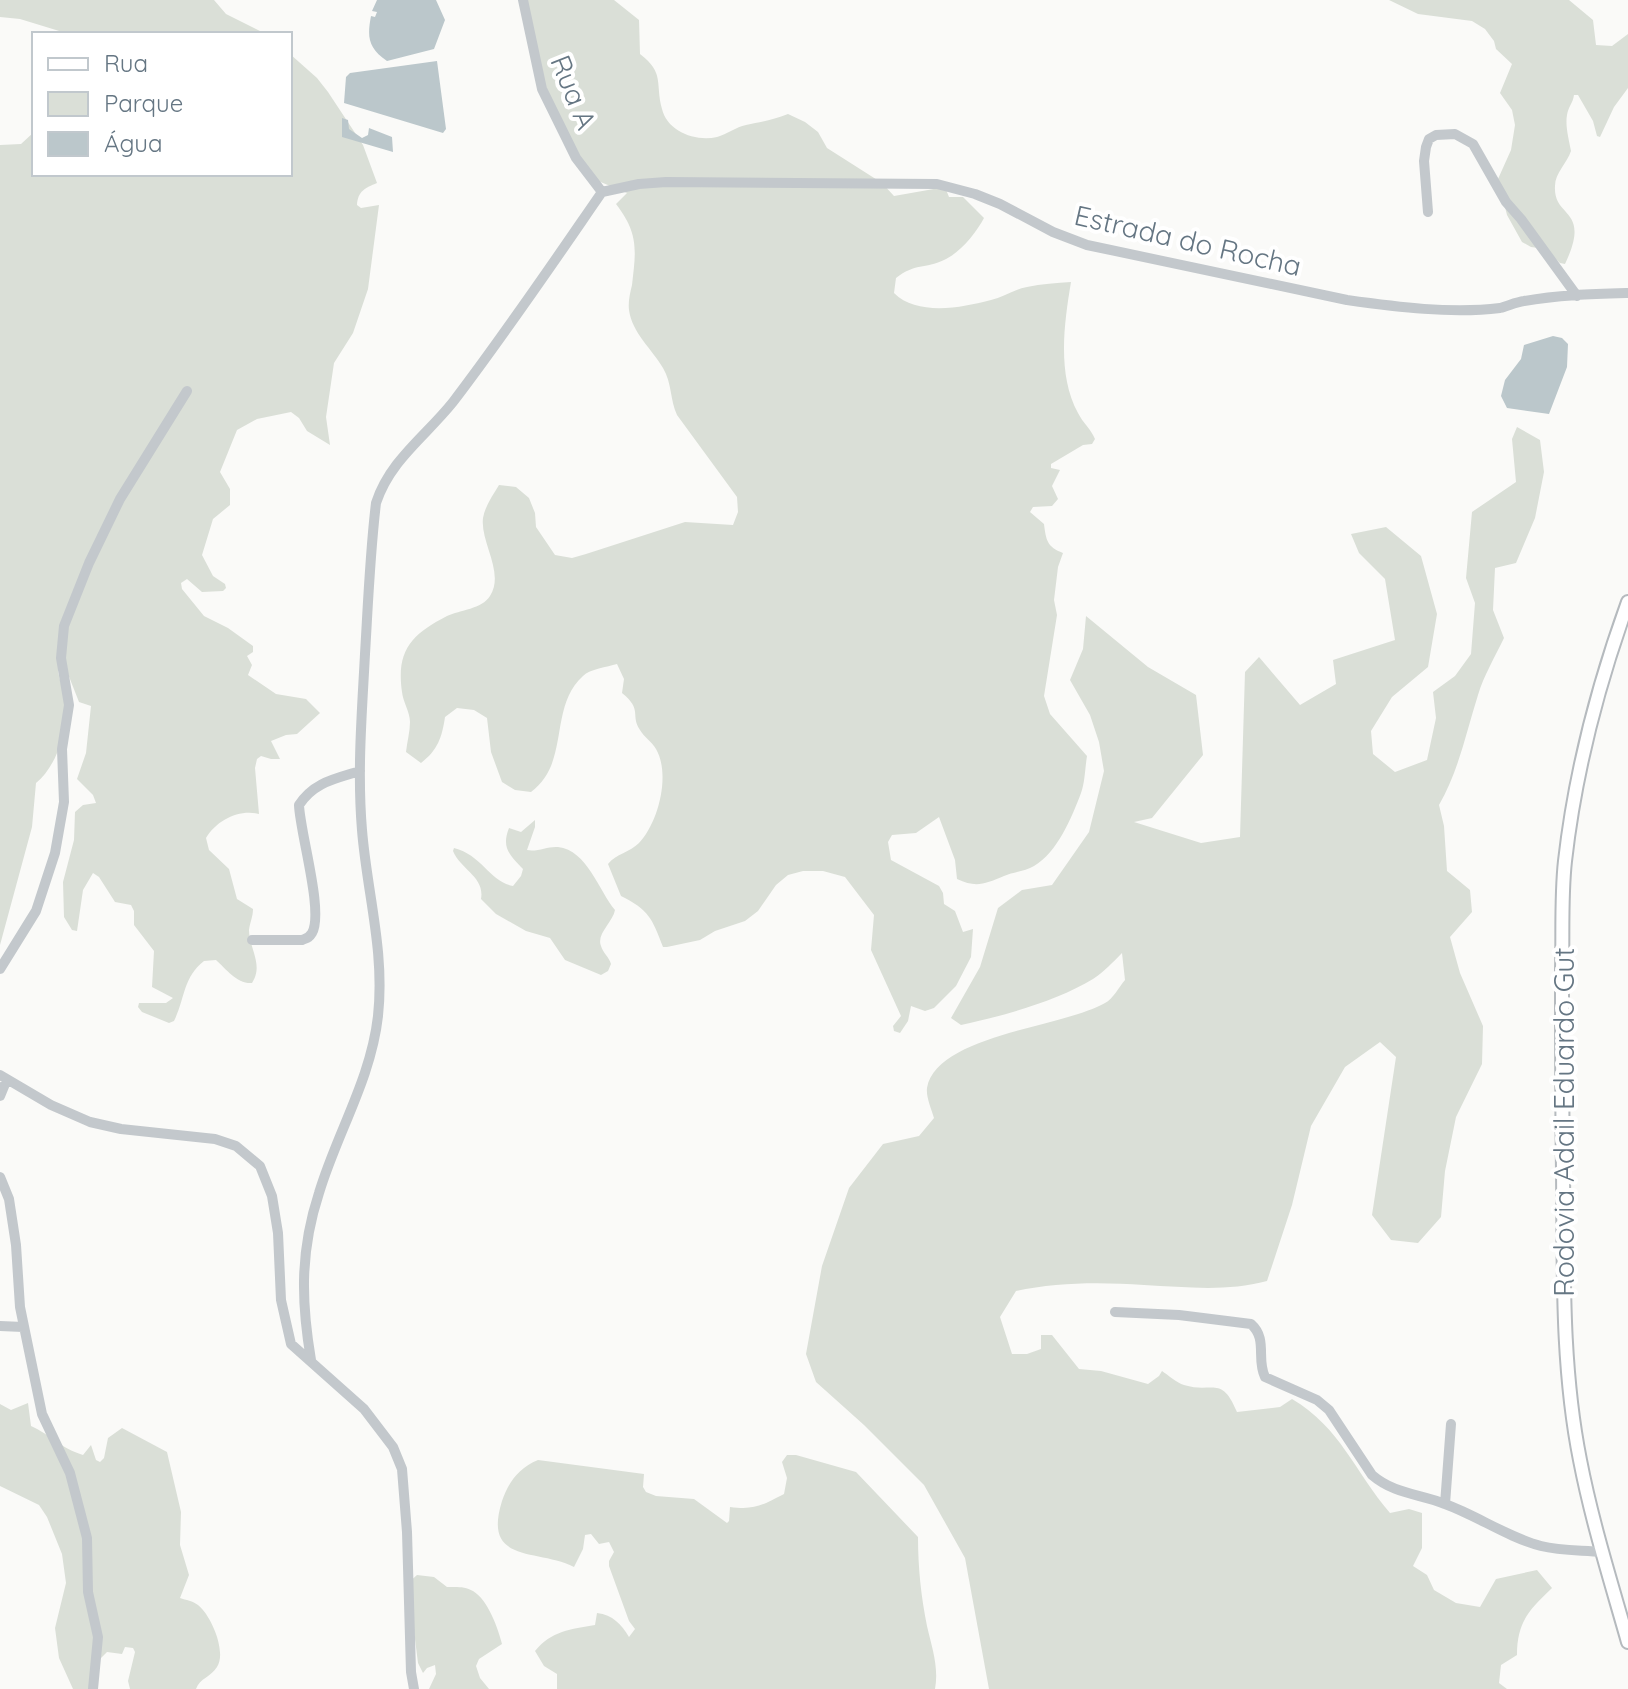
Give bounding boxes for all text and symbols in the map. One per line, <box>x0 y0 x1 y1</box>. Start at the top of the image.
legend <box>32 32 292 176</box>
text: Rua <box>104 48 148 78</box>
street label: Rua A <box>543 50 605 134</box>
text: Parque <box>104 88 183 118</box>
text: Água <box>104 128 163 158</box>
street label: Estrada do Rocha <box>1071 197 1305 283</box>
street label: Rodovia Adail Eduardo Gut <box>1546 947 1581 1297</box>

